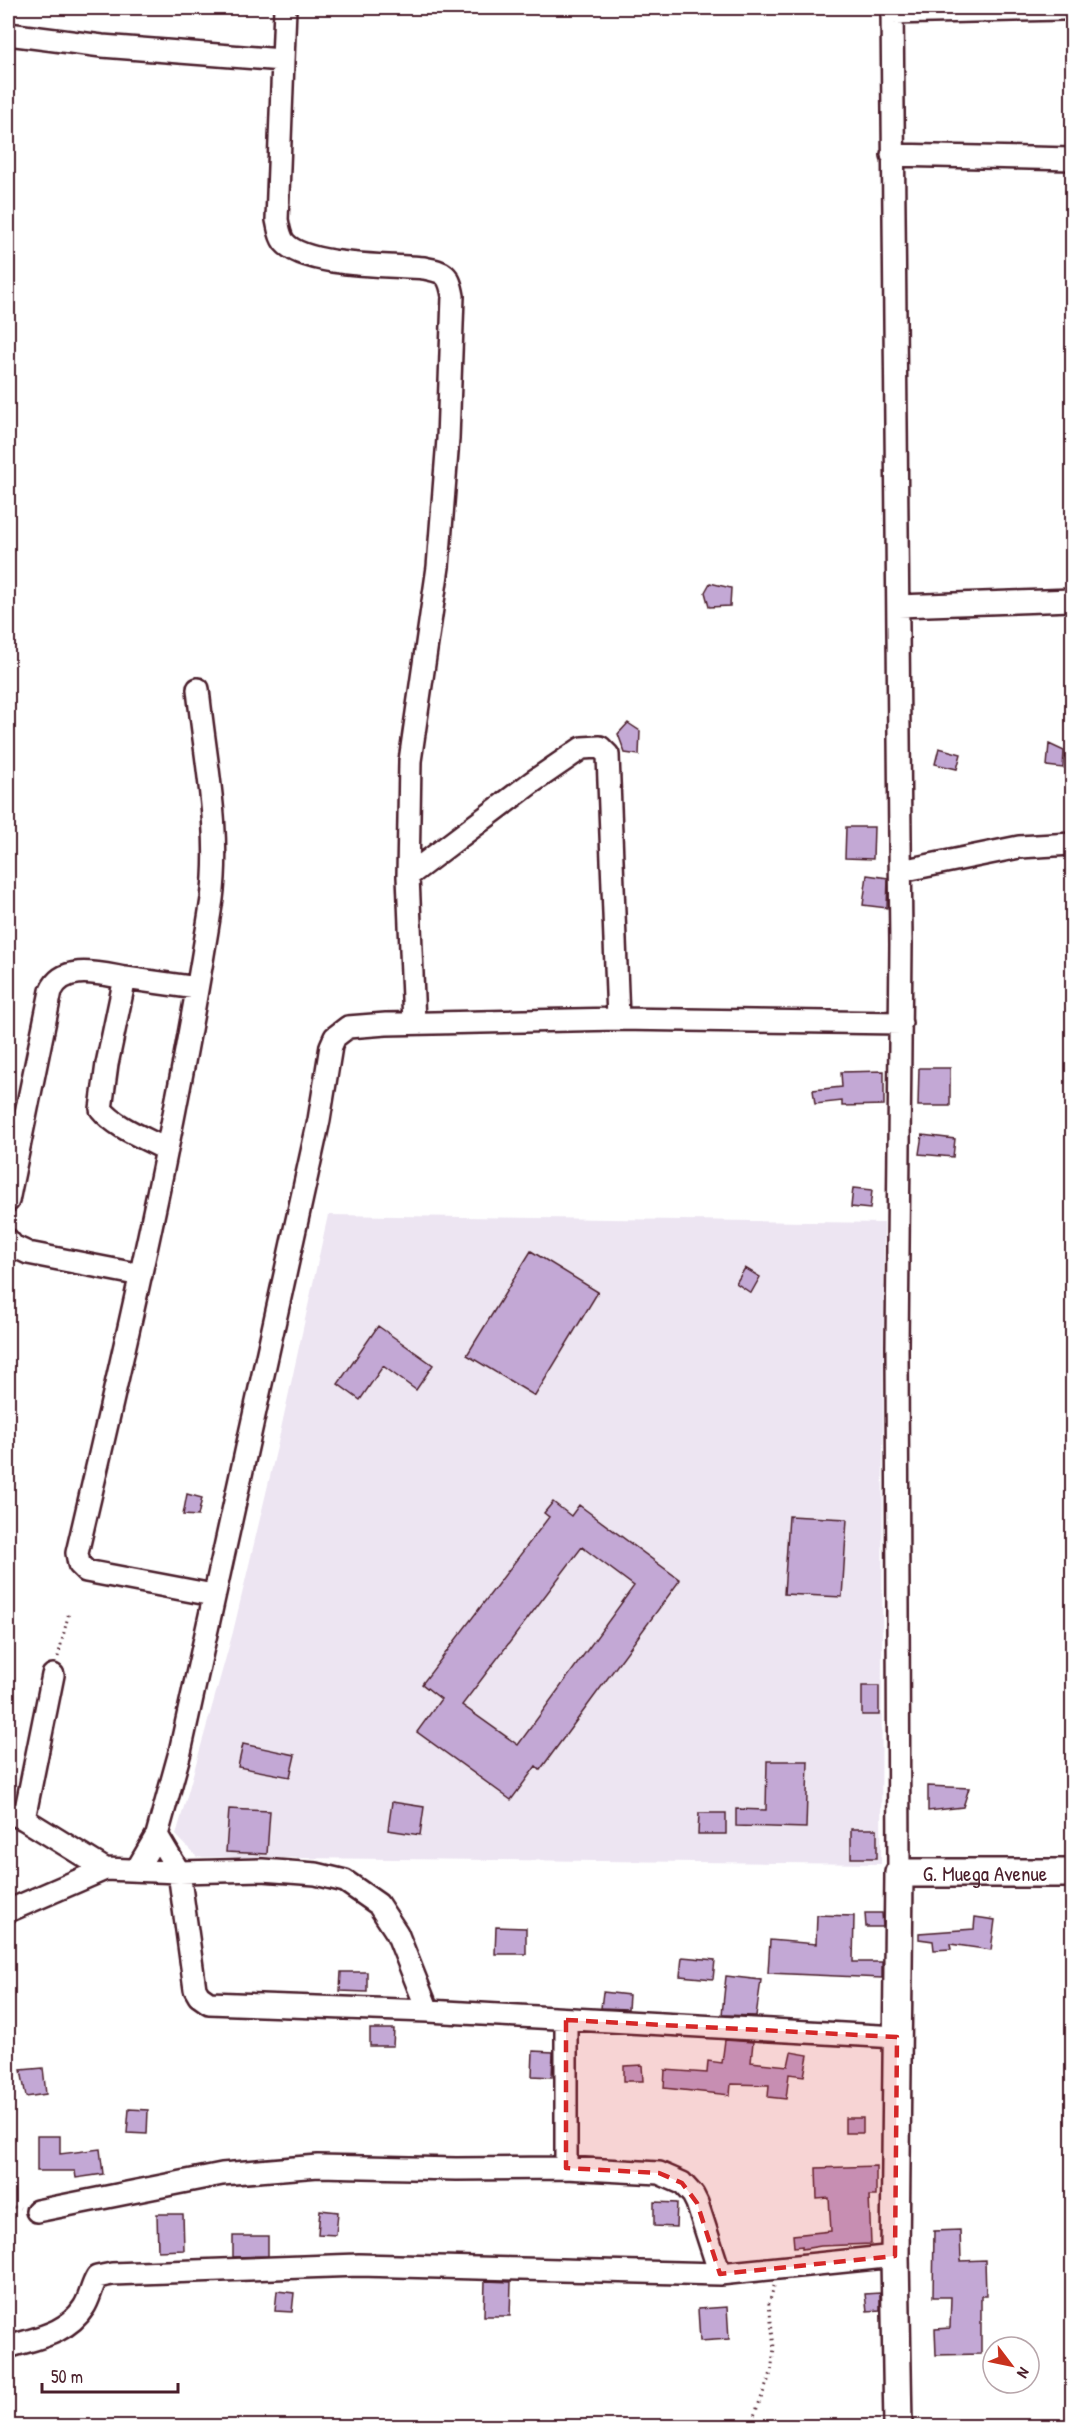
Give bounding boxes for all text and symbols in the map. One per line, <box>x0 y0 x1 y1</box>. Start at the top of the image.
street label: G. Muega Avenue <box>923 1859 1047 1888</box>
north arrow <box>981 2335 1041 2395</box>
scale bar <box>42 2356 178 2394</box>
text: 50 m <box>51 2364 83 2389</box>
text: N <box>1012 2364 1035 2383</box>

